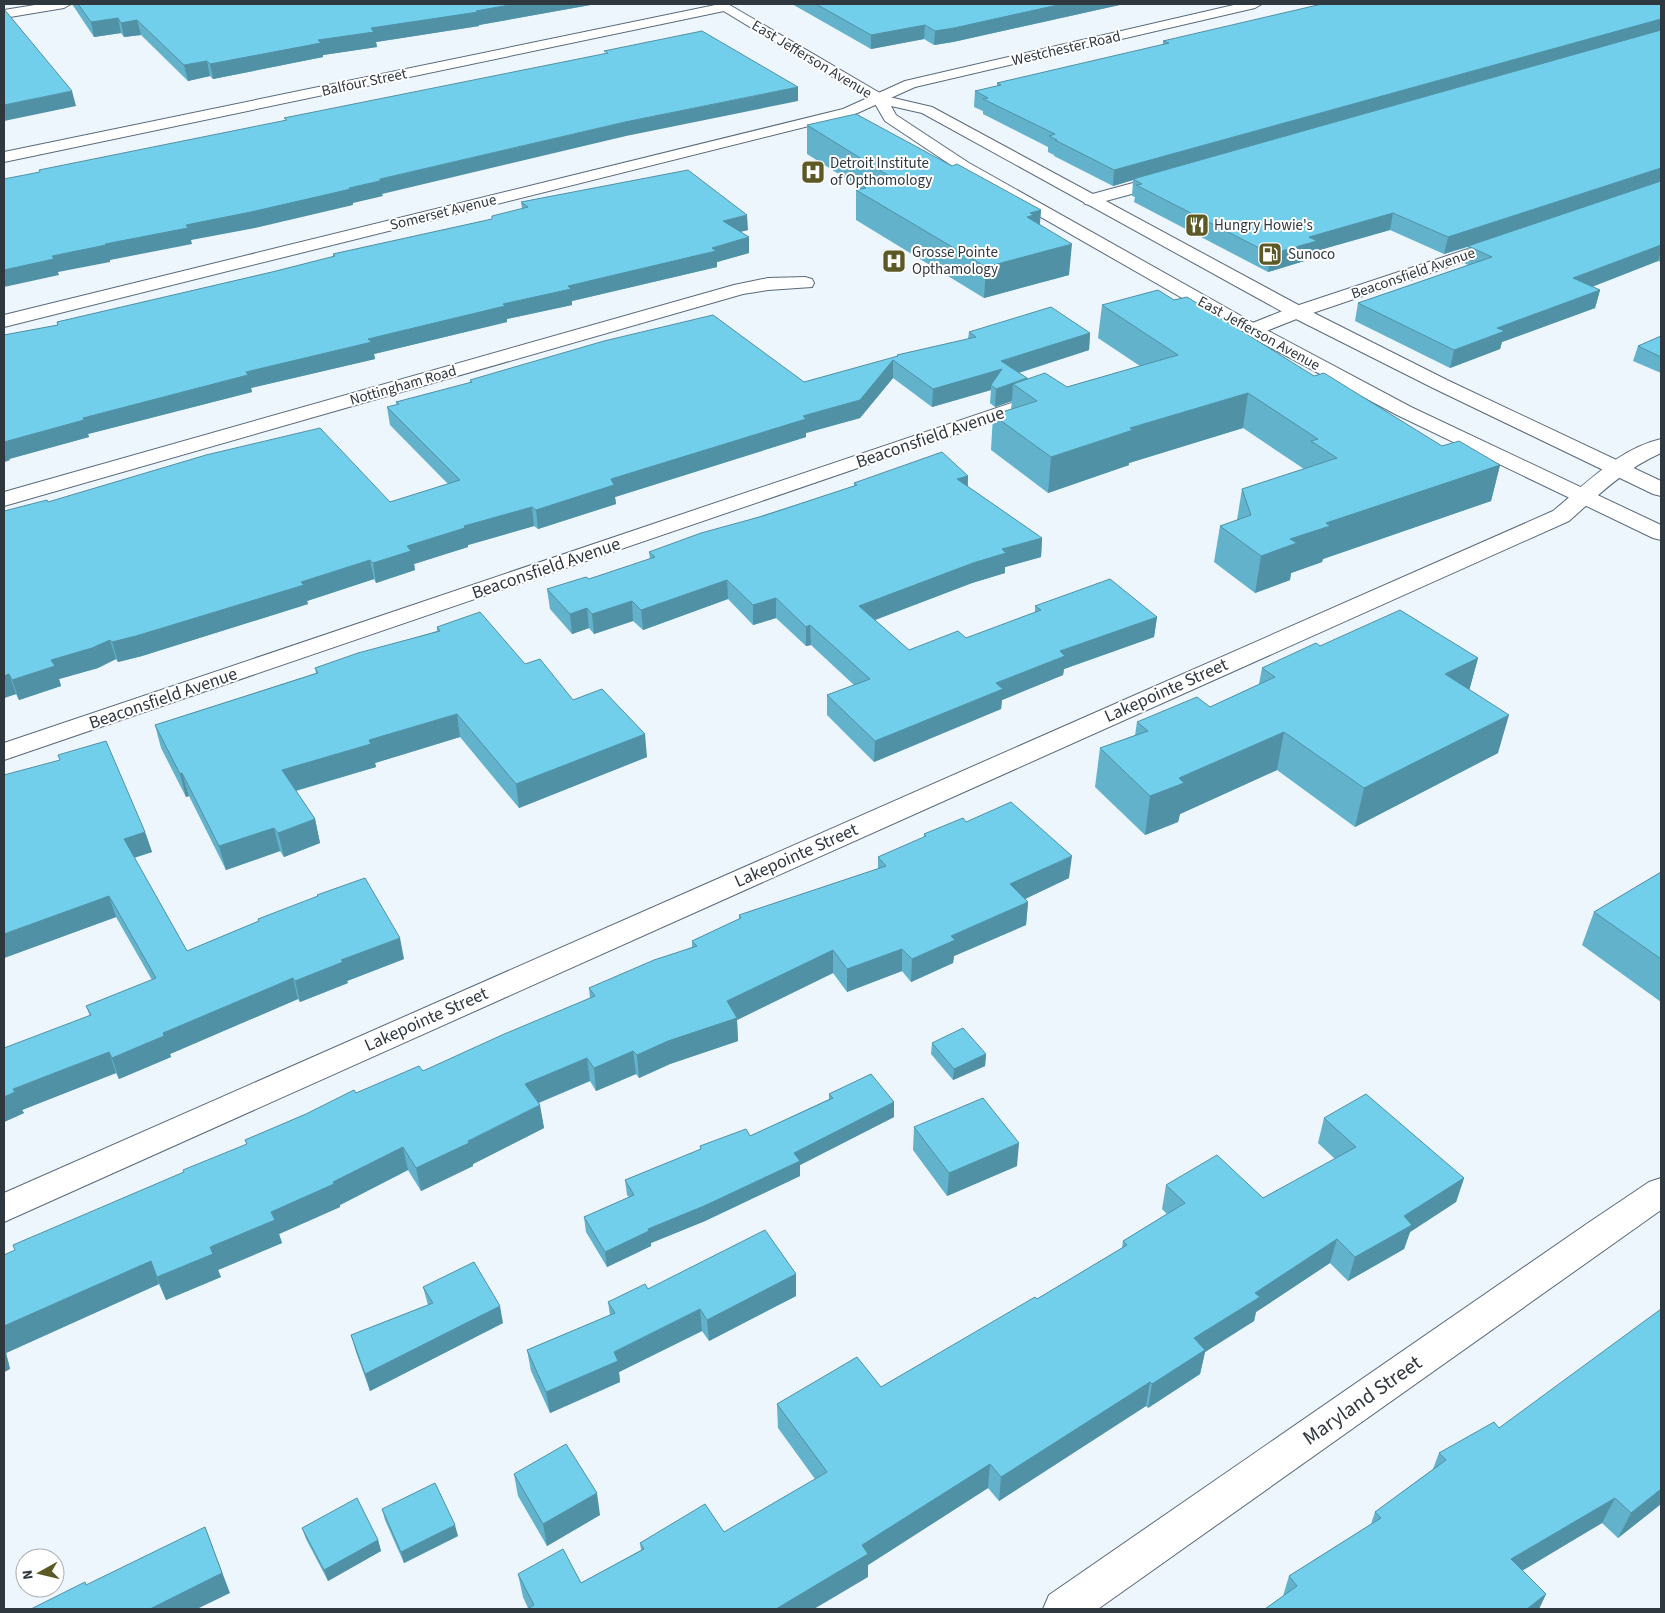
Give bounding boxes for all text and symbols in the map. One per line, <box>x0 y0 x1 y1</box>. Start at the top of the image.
street label: East Jefferson Avenue <box>748 15 876 104</box>
street label: Westchester Road <box>1010 26 1123 71</box>
street label: Balfour Street <box>320 63 409 102</box>
place label: Detroit Institute of Opthomology <box>830 153 932 191</box>
hospital icon: Detroit Institute of Opthomology <box>800 159 826 185</box>
street label: Somerset Avenue <box>388 189 499 236</box>
restaurant icon: Hungry Howie's <box>1184 212 1210 238</box>
place label: Hungry Howie's <box>1214 215 1313 236</box>
fuel station icon: Sunoco <box>1257 241 1283 267</box>
place label: Grosse Pointe Opthamology <box>912 242 998 280</box>
street label: Beaconsfield Avenue <box>1348 242 1478 305</box>
place label: Sunoco <box>1288 244 1335 265</box>
hospital icon: Grosse Pointe Opthamology <box>881 248 907 274</box>
street label: East Jefferson Avenue <box>1194 291 1324 376</box>
street label: Nottingham Road <box>347 360 459 411</box>
street label: Beaconsfield Avenue <box>853 400 1008 475</box>
street label: Beaconsfield Avenue <box>469 531 624 606</box>
street label: Lakepointe Street <box>1100 652 1232 729</box>
street label: Beaconsfield Avenue <box>86 661 241 736</box>
street label: Lakepointe Street <box>730 817 862 894</box>
street label: Lakepointe Street <box>360 981 492 1058</box>
street label: Maryland Street <box>1296 1348 1428 1452</box>
north arrow <box>15 1548 65 1598</box>
text: N <box>18 1569 39 1581</box>

